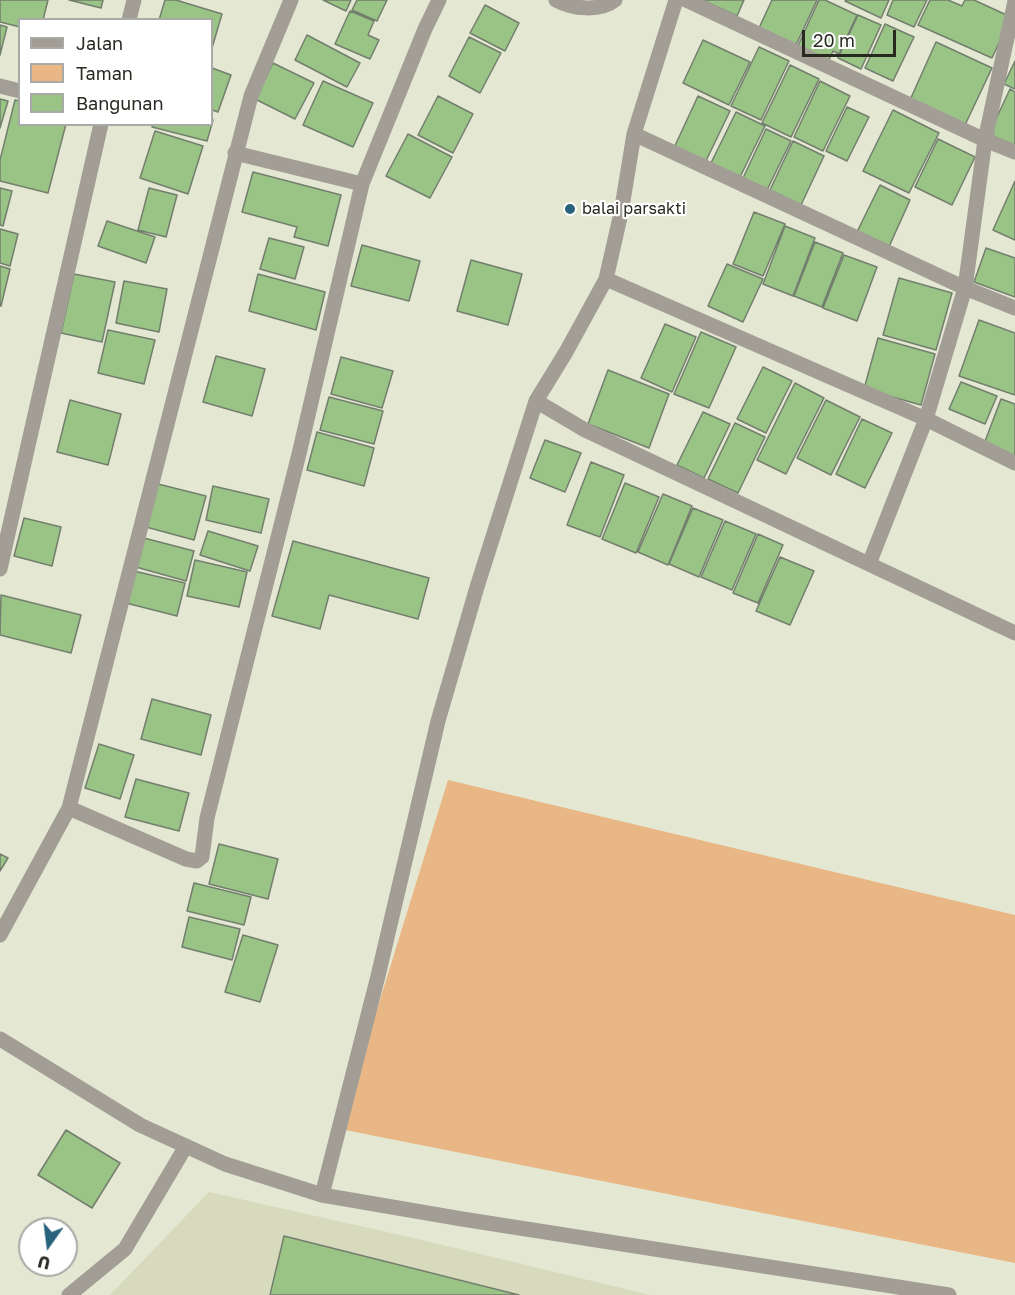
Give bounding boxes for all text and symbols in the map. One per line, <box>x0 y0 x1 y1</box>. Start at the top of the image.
legend <box>18 18 213 126</box>
scale bar <box>805 18 900 56</box>
text: 20 m <box>813 29 855 51</box>
text: Jalan <box>76 32 123 54</box>
text: Taman <box>76 62 133 84</box>
text: Bangunan <box>76 92 164 114</box>
place label: balai parsakti <box>582 199 686 219</box>
marker: balai parsakti <box>563 202 577 216</box>
north arrow <box>18 1217 78 1277</box>
text: U <box>36 1251 52 1274</box>

